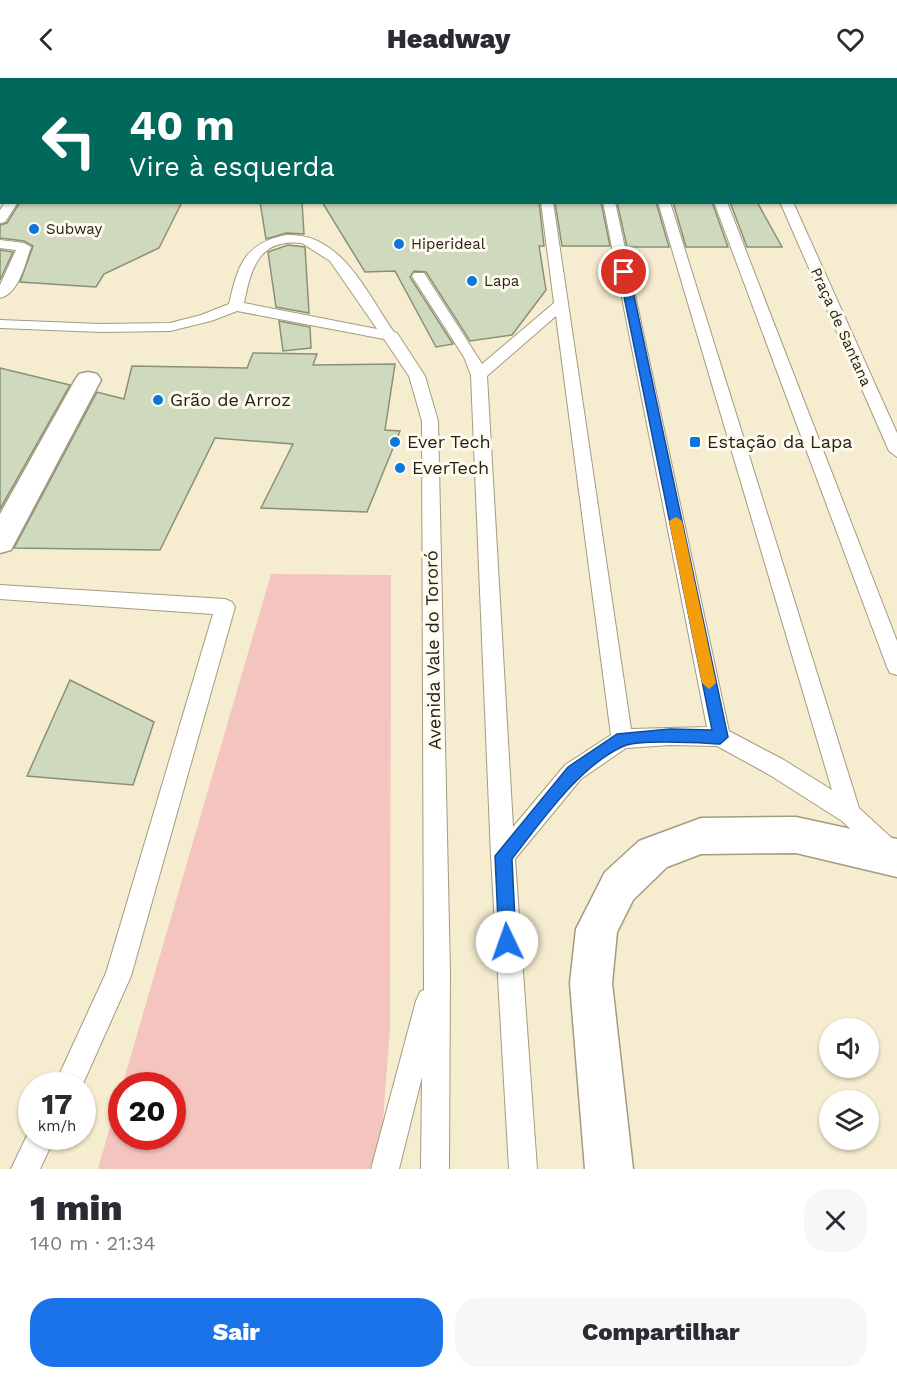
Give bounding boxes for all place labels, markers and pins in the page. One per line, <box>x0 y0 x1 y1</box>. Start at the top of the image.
place label: Subway <box>46 220 102 238</box>
marker: Subway <box>27 222 41 236</box>
place label: Hiperideal <box>411 235 486 253</box>
marker: Hiperideal <box>392 237 406 251</box>
pin <box>598 246 649 297</box>
place label: Lapa <box>484 272 520 290</box>
marker: Lapa <box>465 274 479 288</box>
place label: Grão de Arroz <box>170 389 291 410</box>
marker: Grão de Arroz <box>151 393 165 407</box>
place label: Ever Tech <box>407 431 491 452</box>
place label: Estação da Lapa <box>707 431 853 452</box>
marker: Ever Tech <box>388 435 402 449</box>
marker: Estação da Lapa <box>688 435 702 449</box>
place label: EverTech <box>412 457 489 478</box>
marker: EverTech <box>393 461 407 475</box>

